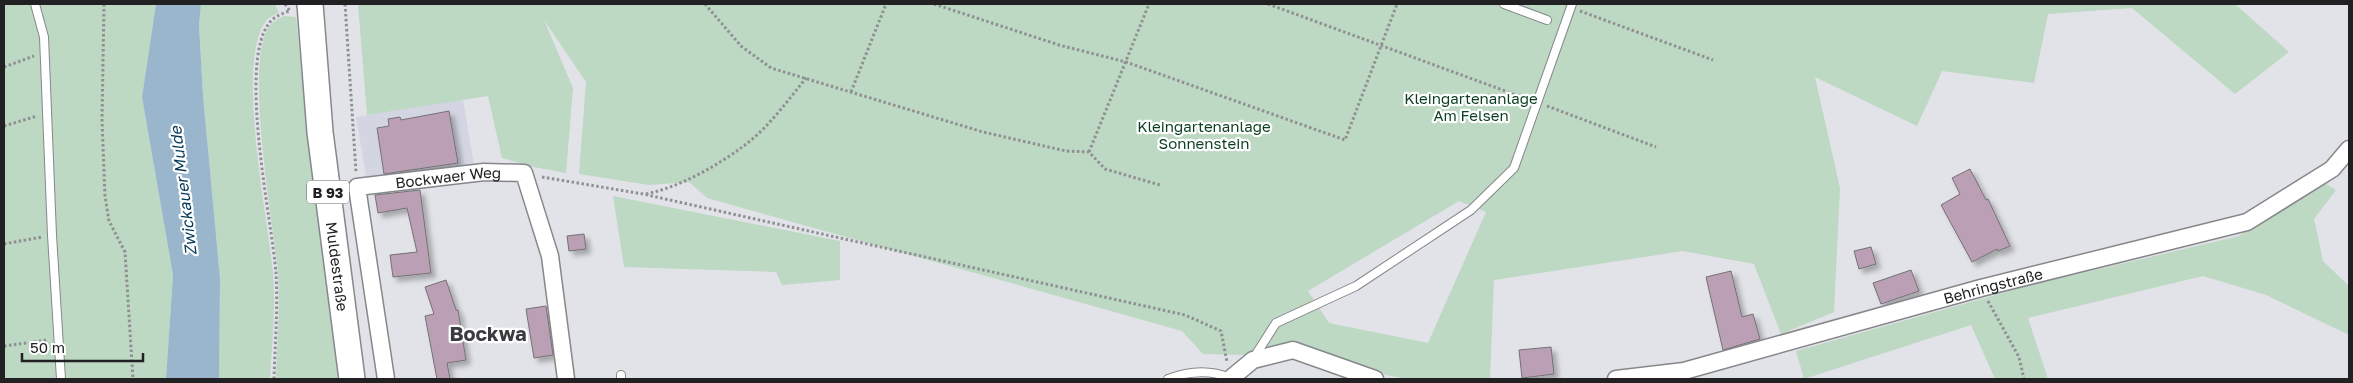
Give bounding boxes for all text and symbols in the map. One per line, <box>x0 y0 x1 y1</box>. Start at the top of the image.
park label: Kleingartenanlage Am Felsen <box>1404 89 1538 124</box>
park label: Kleingartenanlage Sonnenstein <box>1137 117 1271 152</box>
water label: Zwickauer Mulde <box>165 124 201 257</box>
street label: Bockwaer Weg <box>394 163 501 191</box>
road number: B 93 <box>307 180 349 203</box>
street label: Muldestraße <box>323 221 352 313</box>
street label: Behringstraße <box>1941 264 2045 307</box>
district label: Bockwa <box>449 321 527 345</box>
scale bar <box>22 330 144 362</box>
text: 50 m <box>30 338 65 356</box>

